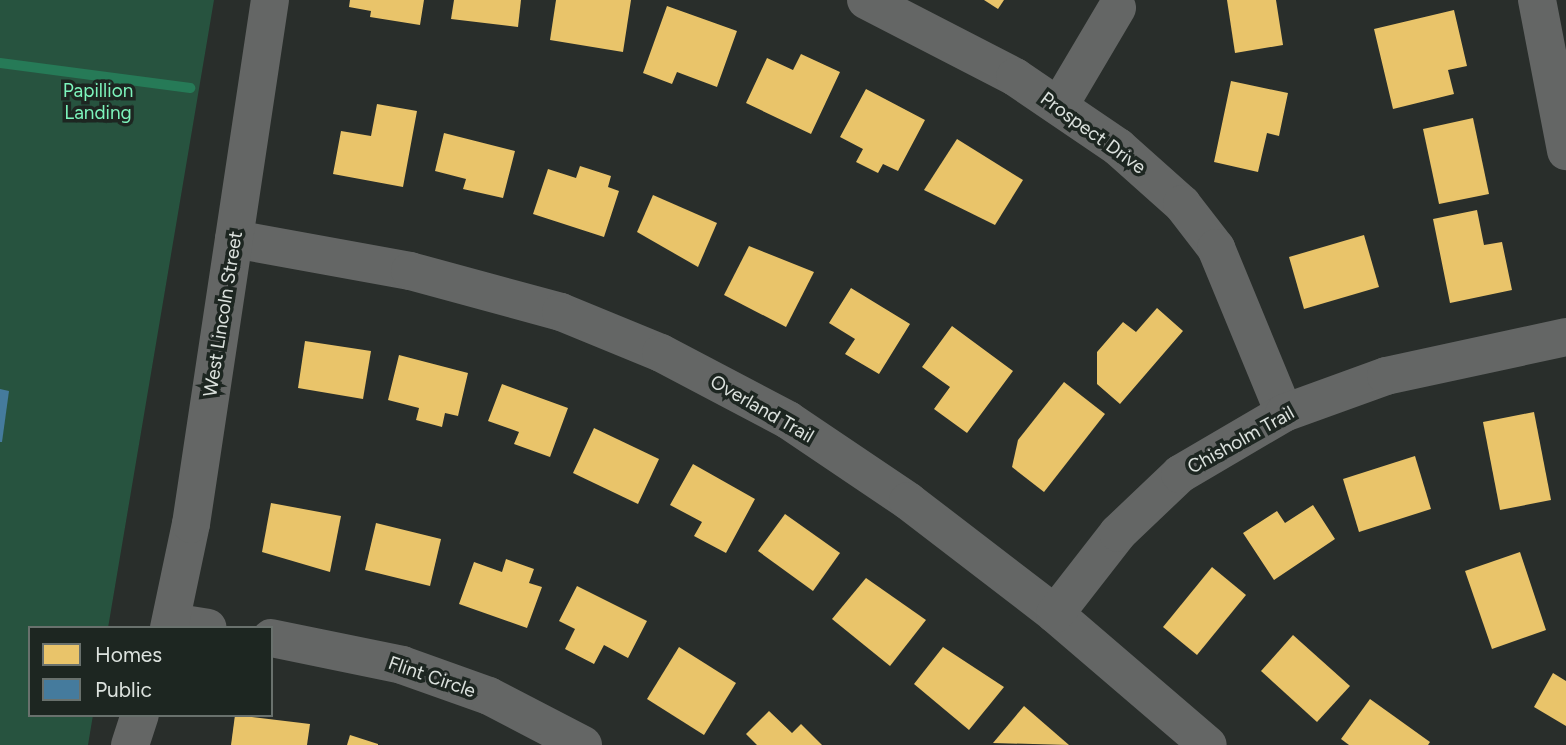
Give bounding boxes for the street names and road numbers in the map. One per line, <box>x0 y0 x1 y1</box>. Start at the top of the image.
street label: Prospect Drive <box>1036 87 1150 179</box>
street label: West Lincoln Street <box>199 230 247 398</box>
street label: Overland Trail <box>706 370 818 448</box>
street label: Chisholm Trail <box>1184 401 1298 479</box>
street label: Flint Circle <box>385 651 479 703</box>

